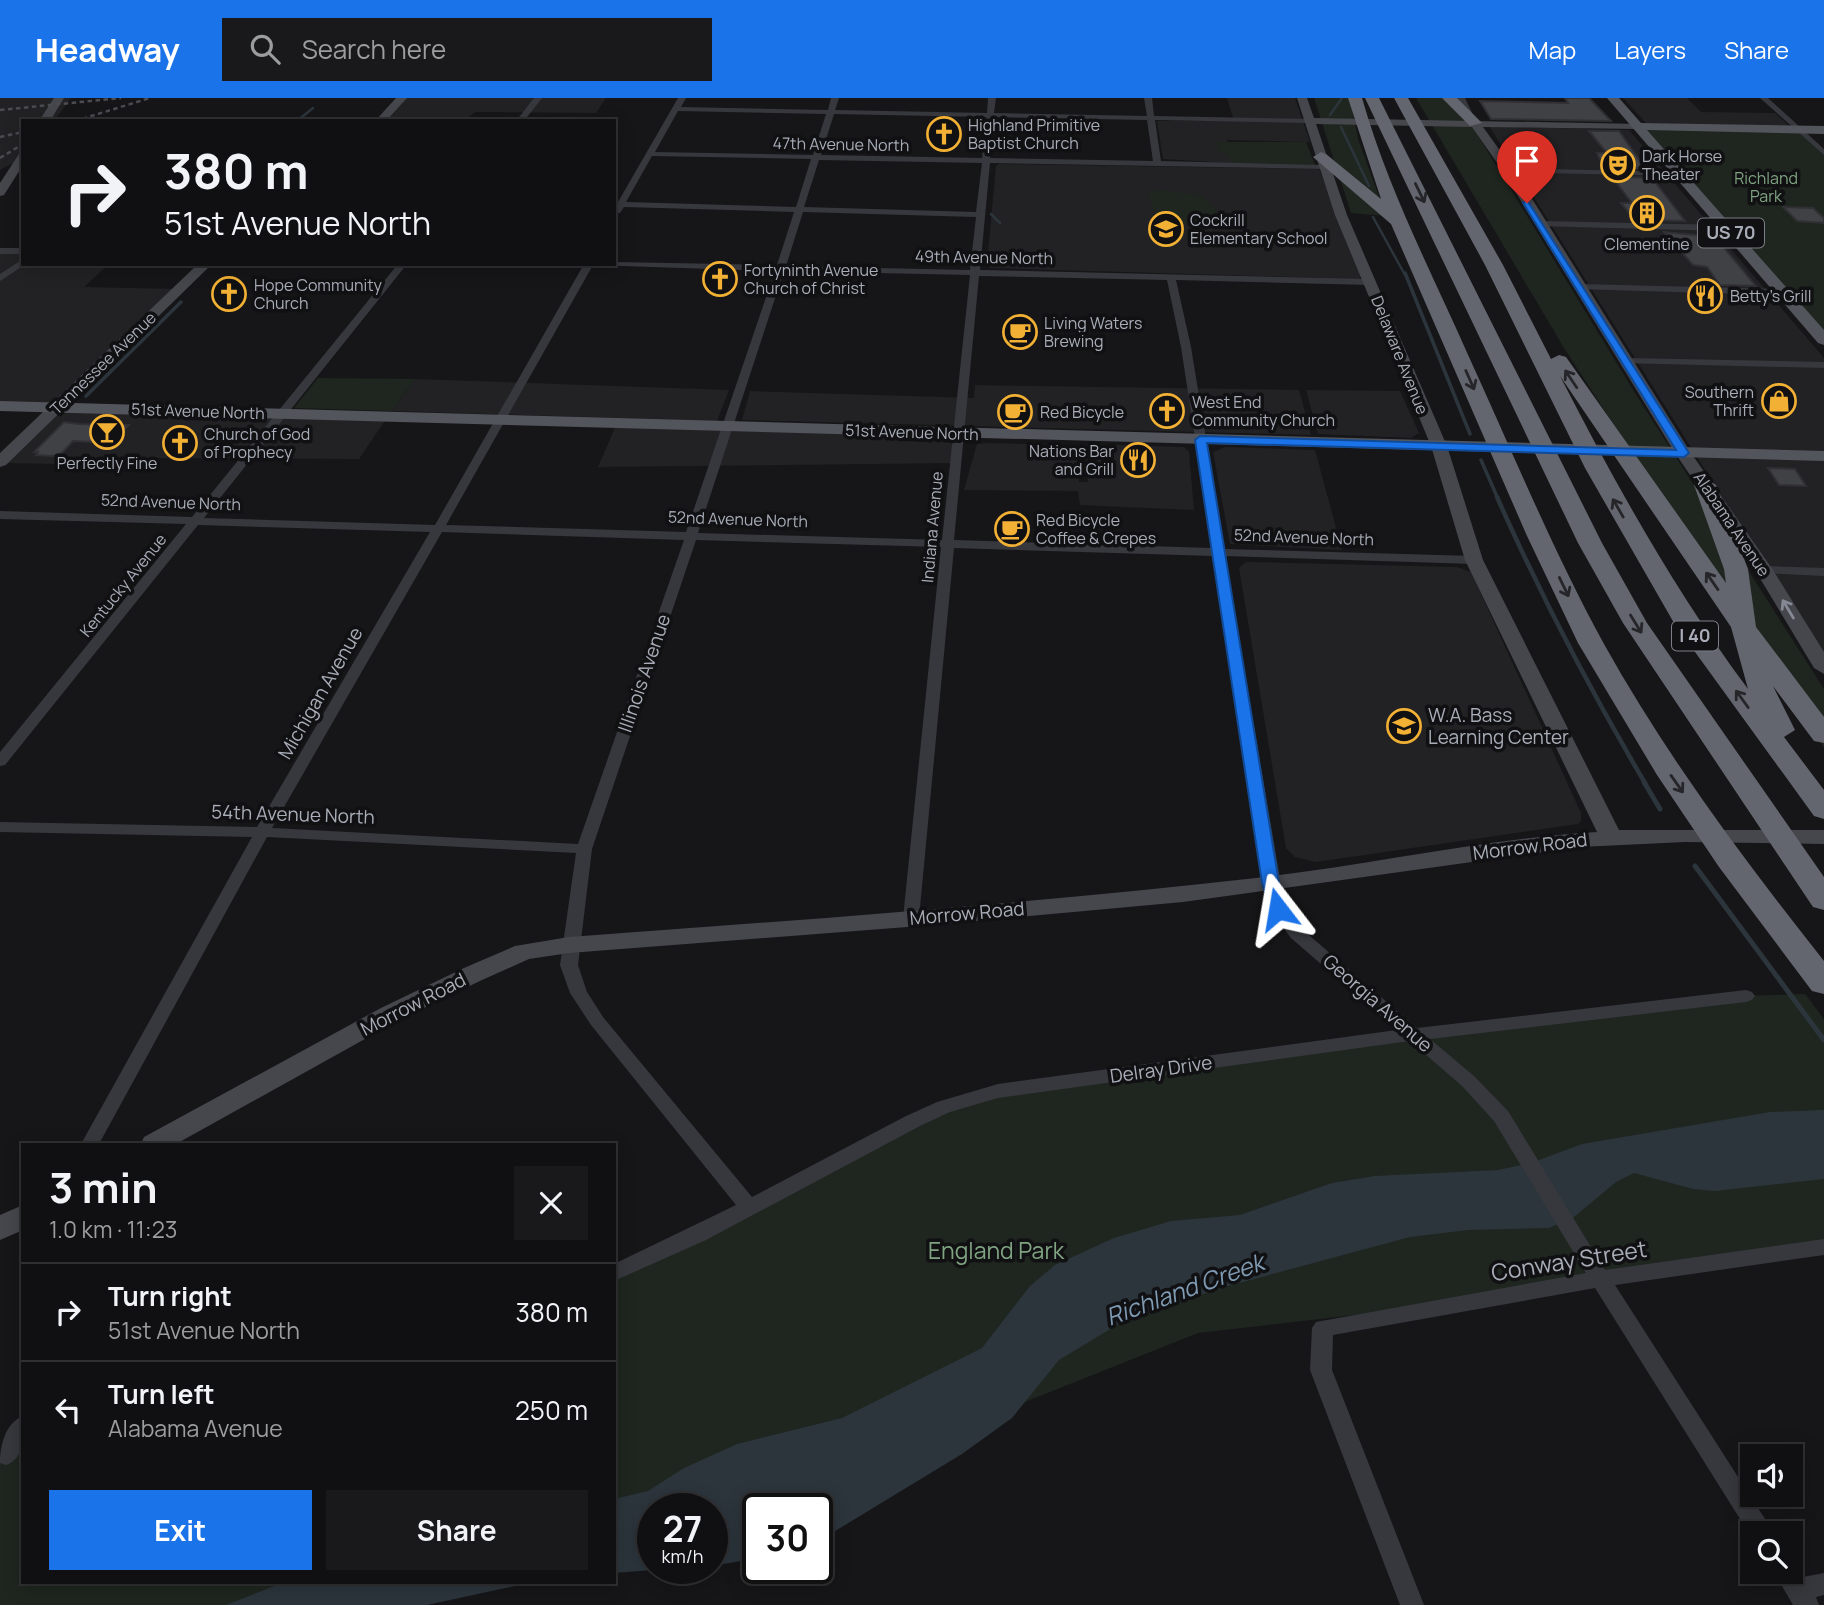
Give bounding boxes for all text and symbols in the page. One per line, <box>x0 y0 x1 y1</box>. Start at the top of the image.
search box <box>222 18 712 81</box>
text: Headway <box>35 27 180 72</box>
icon: search <box>246 30 284 68</box>
text: Search here <box>302 31 446 67</box>
text: Map <box>1529 33 1576 66</box>
text: Layers <box>1614 33 1686 66</box>
text: Share <box>1724 33 1789 66</box>
place label: Highland Primitive Baptist Church <box>968 114 1100 154</box>
church icon: Highland Primitive Baptist Church <box>925 115 963 153</box>
pin <box>1497 131 1557 203</box>
street label: 47th Avenue North <box>772 132 910 156</box>
text: 380 m <box>164 137 309 204</box>
icon: arrive <box>1508 142 1546 180</box>
place label: Dark Horse Theater <box>1642 145 1722 185</box>
theatre icon: Dark Horse Theater <box>1599 146 1637 184</box>
icon: right <box>49 147 140 238</box>
park label: Richland Park <box>1734 167 1798 207</box>
one-way arrow <box>1413 182 1427 203</box>
building icon: Clementine <box>1628 194 1666 232</box>
text: 51st Avenue North <box>164 201 431 245</box>
place label: Cockrill Elementary School <box>1190 209 1328 249</box>
school or university icon: Cockrill Elementary School <box>1147 210 1185 248</box>
road number: US 70 <box>1698 218 1764 248</box>
place label: Clementine <box>1604 233 1690 255</box>
street label: 49th Avenue North <box>915 245 1053 269</box>
place label: Fortyninth Avenue Church of Christ <box>744 259 878 299</box>
church icon: Fortyninth Avenue Church of Christ <box>701 260 739 298</box>
place label: Hope Community Church <box>254 274 382 314</box>
church icon: Hope Community Church <box>210 275 248 313</box>
restaurant icon: Betty's Grill <box>1686 277 1724 315</box>
place label: Betty's Grill <box>1730 285 1812 307</box>
street label: Delaware Avenue <box>1366 292 1434 418</box>
street label: Tennessee Avenue <box>45 307 161 419</box>
place label: Living Waters Brewing <box>1044 312 1142 352</box>
cafe icon: Living Waters Brewing <box>1001 313 1039 351</box>
one-way arrow <box>1464 369 1477 390</box>
one-way arrow <box>1564 370 1578 389</box>
place label: Southern Thrift <box>1685 381 1754 421</box>
shop icon: Southern Thrift <box>1760 382 1798 420</box>
place label: West End Community Church <box>1192 391 1335 431</box>
church icon: West End Community Church <box>1148 392 1186 430</box>
cafe icon: Red Bicycle <box>996 393 1034 431</box>
street label: 51st Avenue North <box>131 398 265 424</box>
place label: Red Bicycle <box>1040 401 1124 423</box>
bar icon: Perfectly Fine <box>88 413 126 451</box>
street label: 51st Avenue North <box>845 419 979 445</box>
place label: Church of God of Prophecy <box>204 423 310 463</box>
church icon: Church of God of Prophecy <box>161 424 199 462</box>
place label: Nations Bar and Grill <box>1029 440 1114 480</box>
restaurant icon: Nations Bar and Grill <box>1119 441 1157 479</box>
place label: Perfectly Fine <box>57 452 157 474</box>
street label: Alabama Avenue <box>1689 467 1775 581</box>
street label: Indiana Avenue <box>916 470 948 584</box>
street label: 52nd Avenue North <box>101 489 241 515</box>
one-way arrow <box>1611 498 1624 519</box>
street label: 52nd Avenue North <box>668 506 808 532</box>
place label: Red Bicycle Coffee & Crepes <box>1036 509 1156 549</box>
cafe icon: Red Bicycle Coffee & Crepes <box>993 510 1031 548</box>
street label: 52nd Avenue North <box>1234 524 1374 550</box>
street label: Kentucky Avenue <box>75 529 171 641</box>
one-way arrow <box>1705 572 1719 591</box>
one-way arrow <box>1557 576 1571 597</box>
one-way arrow <box>1781 600 1795 620</box>
street label: Illinois Avenue <box>612 610 676 736</box>
one-way arrow <box>1630 613 1644 633</box>
street label: Michigan Avenue <box>272 622 368 764</box>
road number: I 40 <box>1672 622 1718 650</box>
one-way arrow <box>1734 690 1749 709</box>
place label: W.A. Bass Learning Center <box>1428 702 1569 750</box>
school or university icon: W.A. Bass Learning Center <box>1385 707 1423 745</box>
one-way arrow <box>1670 774 1684 793</box>
street label: 54th Avenue North <box>211 798 375 830</box>
street label: Morrow Road <box>1471 826 1589 866</box>
position arrow <box>1241 872 1315 946</box>
street label: Morrow Road <box>909 895 1025 931</box>
street label: Georgia Avenue <box>1318 948 1438 1058</box>
street label: Morrow Road <box>356 966 470 1042</box>
street label: Delray Drive <box>1108 1049 1214 1089</box>
text: 3 min <box>49 1158 158 1216</box>
button: close <box>514 1166 588 1240</box>
text: 1.0 km · 11:23 <box>49 1213 177 1245</box>
street label: Conway Street <box>1489 1232 1649 1288</box>
park label: England Park <box>928 1234 1065 1266</box>
water label: Richland Creek <box>1101 1244 1271 1332</box>
text: Turn right <box>108 1278 232 1314</box>
icon: right <box>49 1293 87 1331</box>
text: 380 m <box>515 1294 588 1330</box>
text: 51st Avenue North <box>108 1314 300 1346</box>
text: Turn left <box>108 1376 215 1412</box>
icon: left <box>49 1391 87 1429</box>
text: 250 m <box>515 1392 588 1428</box>
text: Alabama Avenue <box>108 1412 283 1444</box>
map controls <box>1740 1444 1803 1584</box>
button: sound <box>1740 1444 1803 1507</box>
button: Exit <box>49 1490 312 1570</box>
button: Share <box>326 1490 588 1570</box>
speed limit sign: 30 <box>742 1493 833 1584</box>
text: 27 <box>663 1505 702 1553</box>
button: search <box>1740 1521 1803 1584</box>
text: km/h <box>662 1544 703 1568</box>

